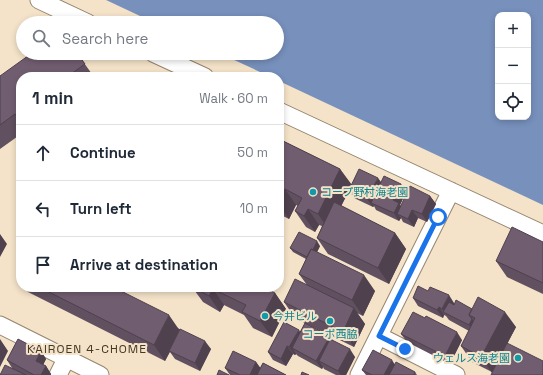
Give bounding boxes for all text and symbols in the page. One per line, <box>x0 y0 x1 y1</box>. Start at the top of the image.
map controls <box>495 12 531 120</box>
button: + <box>495 12 531 48</box>
search box <box>16 16 284 60</box>
icon: search <box>30 27 52 49</box>
text: Search here <box>62 29 148 48</box>
button: − <box>495 48 531 84</box>
button: locate <box>495 84 531 120</box>
text: 1 min <box>32 87 74 109</box>
text: Walk · 60 m <box>199 90 268 107</box>
icon: ahead <box>32 142 54 164</box>
text: Continue <box>70 143 136 162</box>
text: 50 m <box>237 144 268 161</box>
place label: コープ野村海老園 <box>321 185 408 199</box>
marker: コープ野村海老園 <box>308 187 318 197</box>
icon: left <box>32 198 54 220</box>
text: Turn left <box>70 199 132 218</box>
text: 10 m <box>240 200 268 217</box>
route start <box>429 208 447 226</box>
icon: arrive <box>32 254 54 276</box>
text: Arrive at destination <box>70 255 218 274</box>
place label: 今井ビル <box>273 309 317 323</box>
marker: 今井ビル <box>260 311 270 321</box>
marker: コーポ西脇 <box>325 316 335 326</box>
place label: コーポ西脇 <box>303 327 358 341</box>
route end <box>396 340 414 358</box>
district label: KAIROEN 4-CHOME <box>27 341 147 357</box>
place label: ウェルス海老園 <box>433 351 510 365</box>
marker: ウェルス海老園 <box>513 353 523 363</box>

